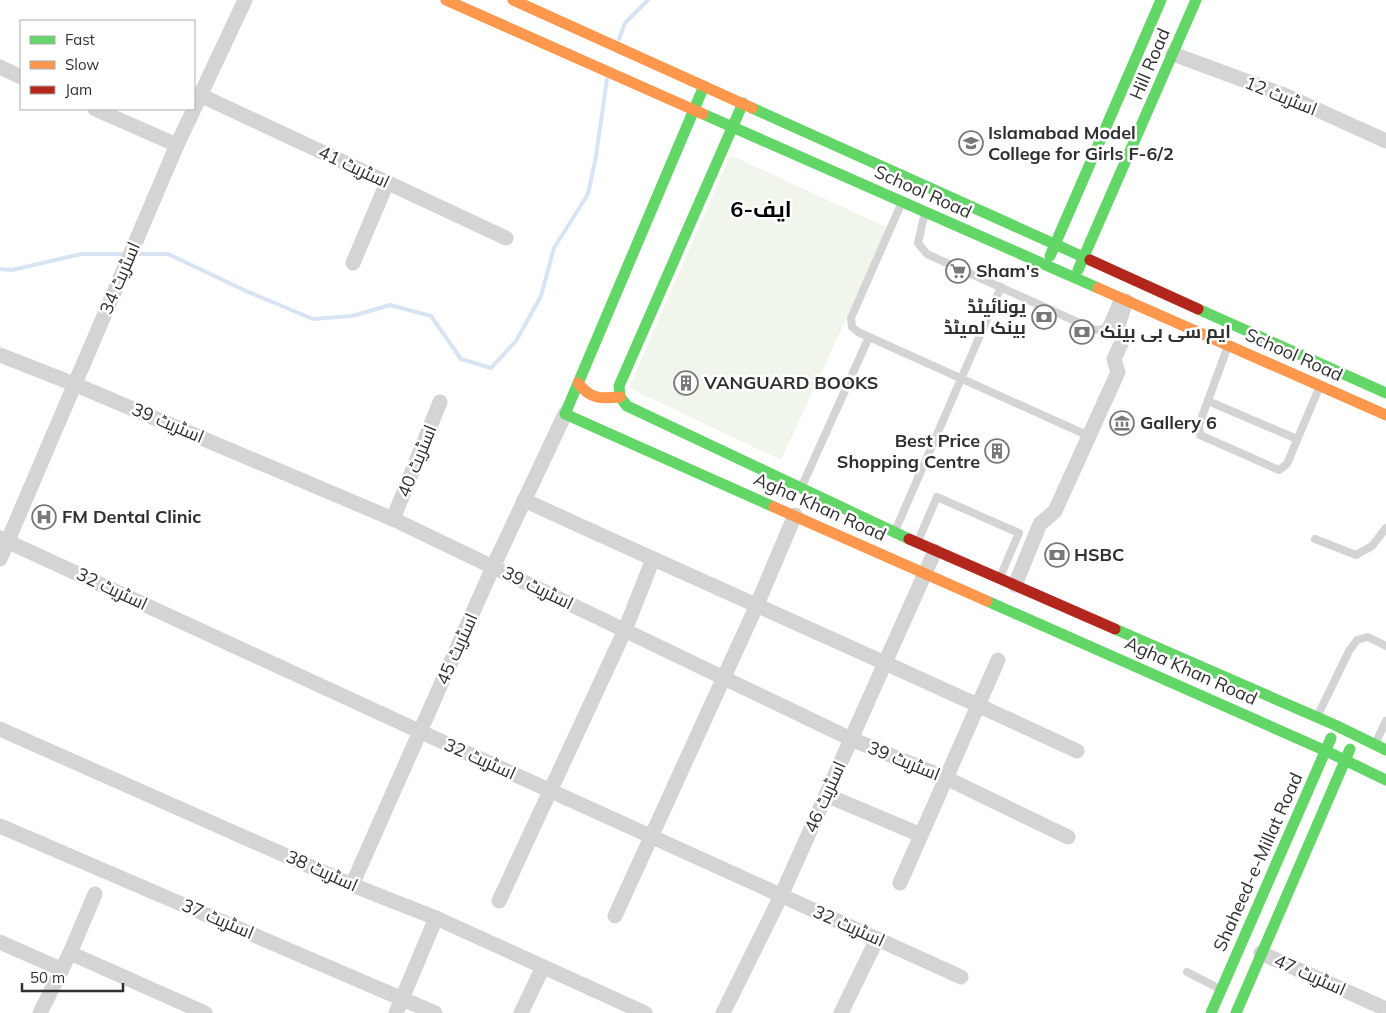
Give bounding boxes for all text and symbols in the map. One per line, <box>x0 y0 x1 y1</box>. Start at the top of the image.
legend <box>20 20 195 110</box>
street label: Hill Road <box>1124 25 1175 103</box>
text: Fast <box>65 30 95 49</box>
text: Slow <box>65 55 99 74</box>
street label: اسٹریٹ 12 <box>1242 71 1321 120</box>
text: Jam <box>65 80 92 99</box>
place label: Islamabad Model College for Girls F-6/2 <box>988 121 1174 165</box>
school or university icon: Islamabad Model College for Girls F-6/2 <box>958 130 984 156</box>
street label: اسٹریٹ 41 <box>315 140 394 193</box>
street label: School Road <box>871 160 976 223</box>
district label: ایف-6 <box>730 195 792 223</box>
street label: اسٹریٹ 34 <box>94 238 145 317</box>
supermarket icon: Sham's <box>945 258 971 284</box>
place label: Sham's <box>976 259 1039 282</box>
place label: یونائیٹڈ بینک لمیٹڈ <box>944 295 1026 339</box>
bank icon: یونائیٹڈ بینک لمیٹڈ <box>1031 304 1057 330</box>
bank icon: ایم سی بی بینک <box>1069 319 1095 345</box>
place label: ایم سی بی بینک <box>1100 320 1231 344</box>
street label: School Road <box>1242 323 1347 386</box>
building icon: VANGUARD BOOKS <box>673 370 699 396</box>
place label: VANGUARD BOOKS <box>703 371 878 394</box>
street label: اسٹریٹ 39 <box>129 397 208 448</box>
museum icon: Gallery 6 <box>1109 410 1135 436</box>
place label: Gallery 6 <box>1140 411 1217 434</box>
street label: اسٹریٹ 40 <box>392 421 441 500</box>
place label: Best Price Shopping Centre <box>837 429 980 473</box>
building icon: Best Price Shopping Centre <box>984 438 1010 464</box>
street label: Agha Khan Road <box>751 467 890 546</box>
hospital icon: FM Dental Clinic <box>31 504 57 530</box>
place label: FM Dental Clinic <box>62 505 201 528</box>
bank icon: HSBC <box>1044 542 1070 568</box>
place label: HSBC <box>1074 543 1124 566</box>
street label: اسٹریٹ 39 <box>499 561 578 615</box>
street label: اسٹریٹ 32 <box>73 562 152 615</box>
street label: اسٹریٹ 45 <box>431 609 483 688</box>
street label: Agha Khan Road <box>1122 631 1261 710</box>
street label: اسٹریٹ 32 <box>441 733 520 785</box>
street label: اسٹریٹ 39 <box>865 736 944 785</box>
street label: اسٹریٹ 46 <box>799 757 851 836</box>
street label: Shaheed-e-Millat Road <box>1208 769 1307 955</box>
street label: اسٹریٹ 38 <box>283 845 362 897</box>
street label: اسٹریٹ 37 <box>179 893 258 944</box>
street label: اسٹریٹ 32 <box>810 900 889 952</box>
street label: اسٹریٹ 47 <box>1271 949 1350 1001</box>
scale bar <box>22 960 124 992</box>
text: 50 m <box>30 968 65 987</box>

